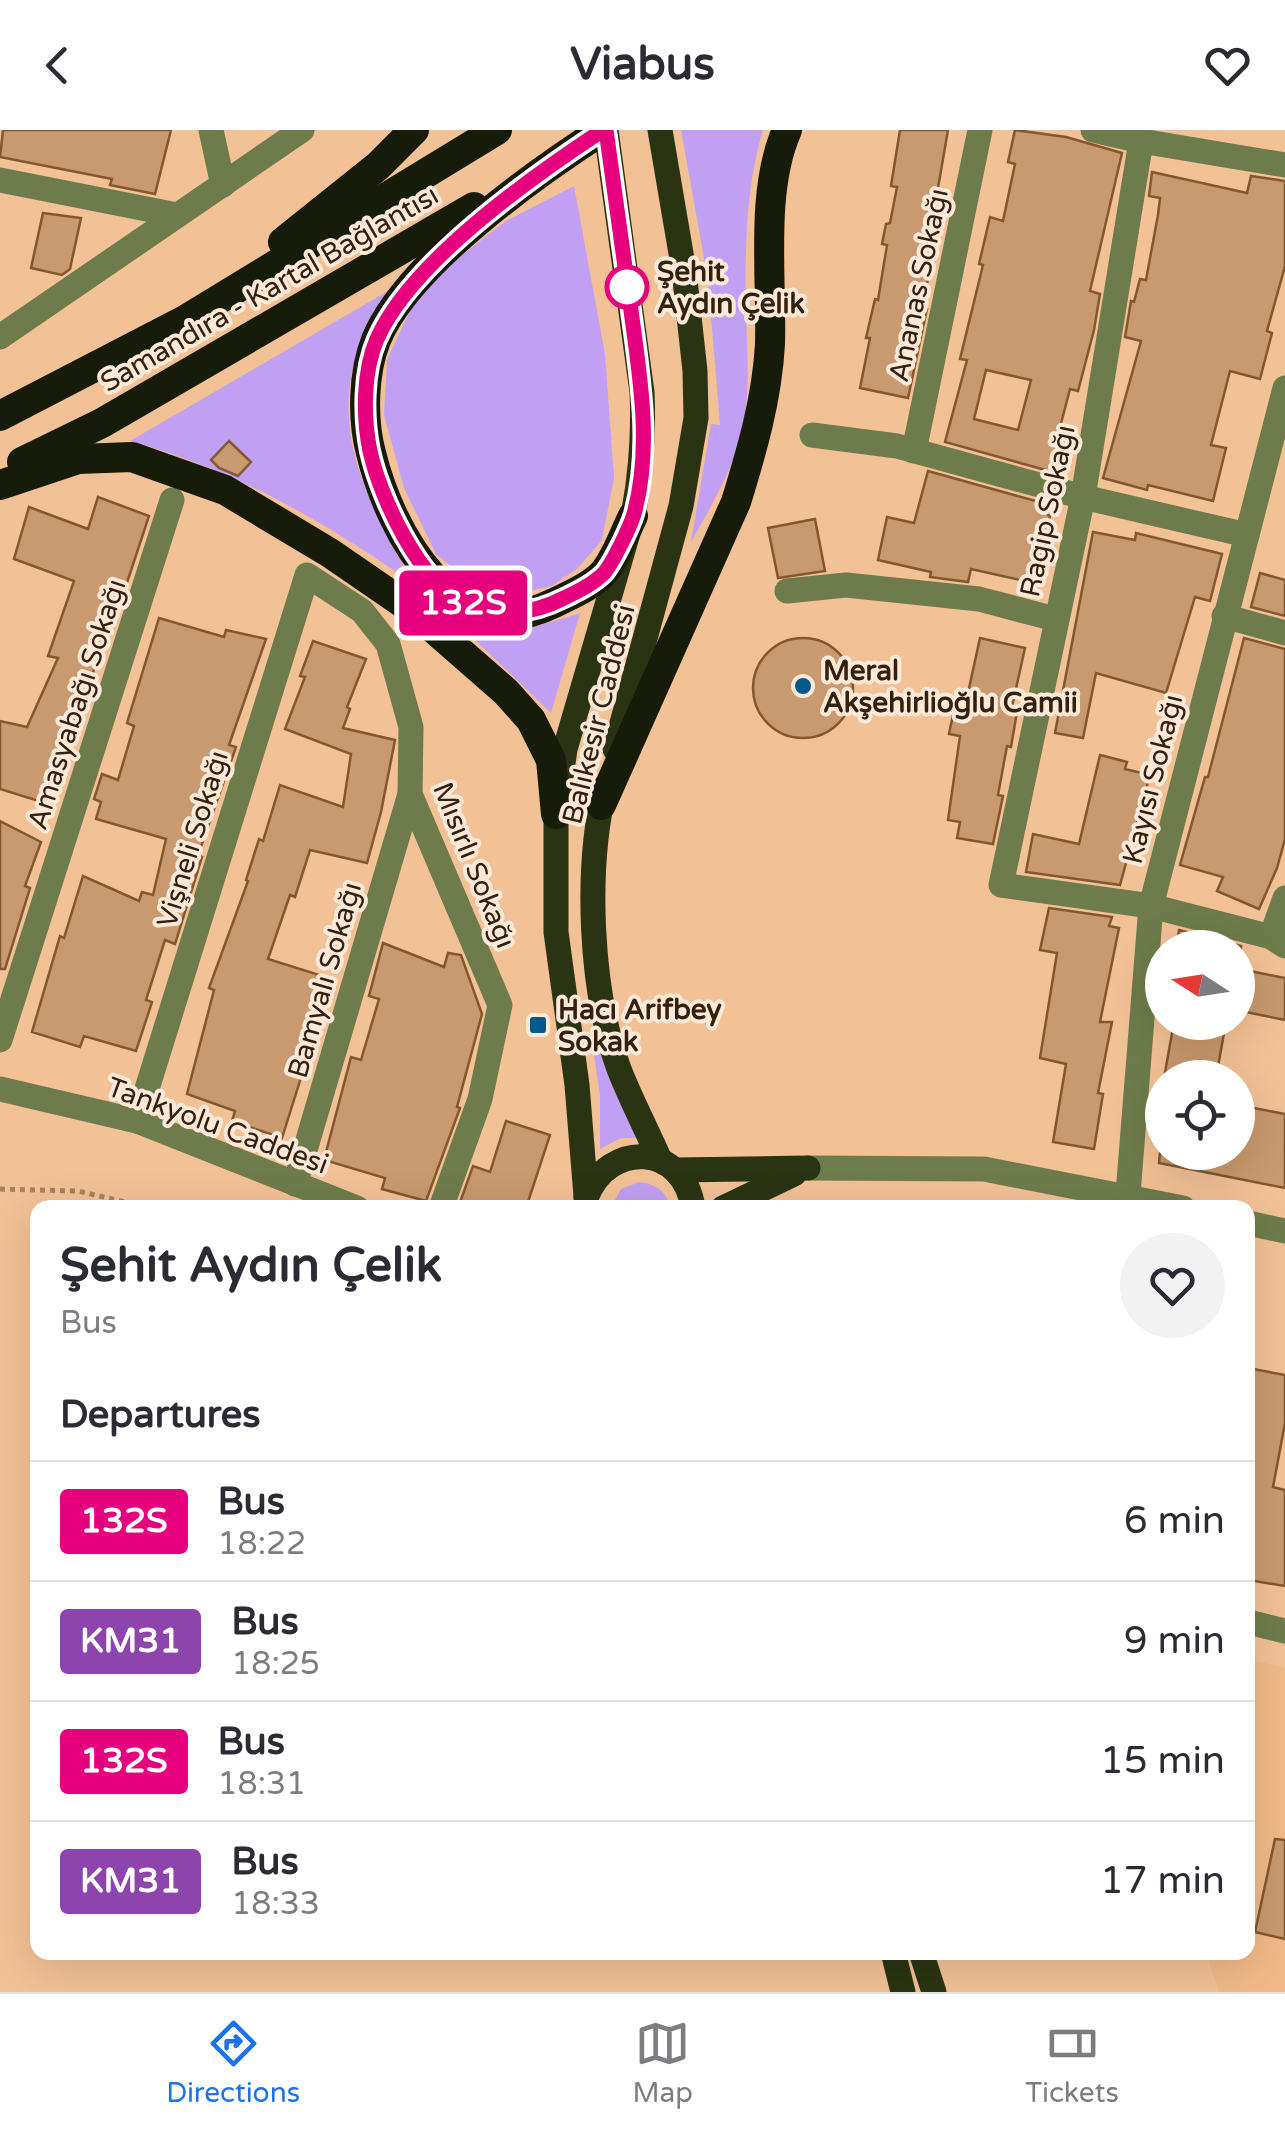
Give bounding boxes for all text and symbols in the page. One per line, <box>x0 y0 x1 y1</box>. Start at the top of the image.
icon: back <box>30 38 85 93</box>
text: Viabus <box>570 38 715 92</box>
icon: heart <box>1200 38 1255 93</box>
street label: Samandıra - Kartal Bağlantısı <box>94 178 445 400</box>
street label: Ananas Sokağı <box>882 185 956 385</box>
place label: Şehit Aydın Çelik <box>657 255 805 321</box>
marker: Şehit Aydın Çelik <box>606 266 648 308</box>
street label: Ragip Sokağı <box>1013 422 1083 600</box>
line badge: 132S <box>393 570 533 636</box>
street label: Amasyabağı Sokağı <box>20 575 133 834</box>
text: 132S <box>419 582 507 624</box>
street label: Balıkesir Caddesi <box>555 601 643 828</box>
place label: Meral Akşehirlioğlu Camii <box>823 654 1078 720</box>
marker: Meral Akşehirlioğlu Camii <box>792 675 814 697</box>
street label: Kayısı Sokağı <box>1115 691 1190 868</box>
street label: Vişneli Sokağı <box>150 747 236 932</box>
street label: Mısırlı Sokağı <box>425 778 523 953</box>
street label: Bamyalı Sokağı <box>281 878 369 1082</box>
north arrow <box>1145 930 1255 1040</box>
map controls <box>1145 930 1255 1170</box>
place label: Hacı Ari̇fbey Sokak <box>558 993 722 1059</box>
marker: Hacı Ari̇fbey Sokak <box>527 1014 549 1036</box>
button: locate <box>1145 1060 1255 1170</box>
street label: Tankyolu Caddesi <box>102 1070 333 1182</box>
button: heart <box>1120 1233 1225 1338</box>
text: Şehit Aydın Çelik <box>60 1237 442 1295</box>
text: Bus <box>60 1304 117 1342</box>
text: Departures <box>60 1392 261 1438</box>
text: Bus <box>218 1479 285 1525</box>
text: 6 min <box>1124 1498 1225 1544</box>
text: 132S <box>80 1500 168 1542</box>
text: 18:22 <box>218 1525 306 1563</box>
text: Bus <box>231 1599 299 1645</box>
text: 9 min <box>1124 1618 1225 1664</box>
text: KM31 <box>80 1620 181 1662</box>
text: 18:25 <box>231 1645 320 1683</box>
text: Bus <box>218 1719 285 1765</box>
text: 15 min <box>1100 1738 1225 1784</box>
text: 132S <box>80 1740 168 1782</box>
text: 18:31 <box>218 1765 306 1803</box>
text: Bus <box>231 1839 299 1885</box>
text: 17 min <box>1100 1858 1225 1904</box>
text: KM31 <box>80 1860 181 1902</box>
text: 18:33 <box>231 1885 320 1923</box>
tab: Directions <box>166 2016 300 2110</box>
tab: Map <box>632 2016 693 2110</box>
tab: Tickets <box>1025 2016 1119 2110</box>

